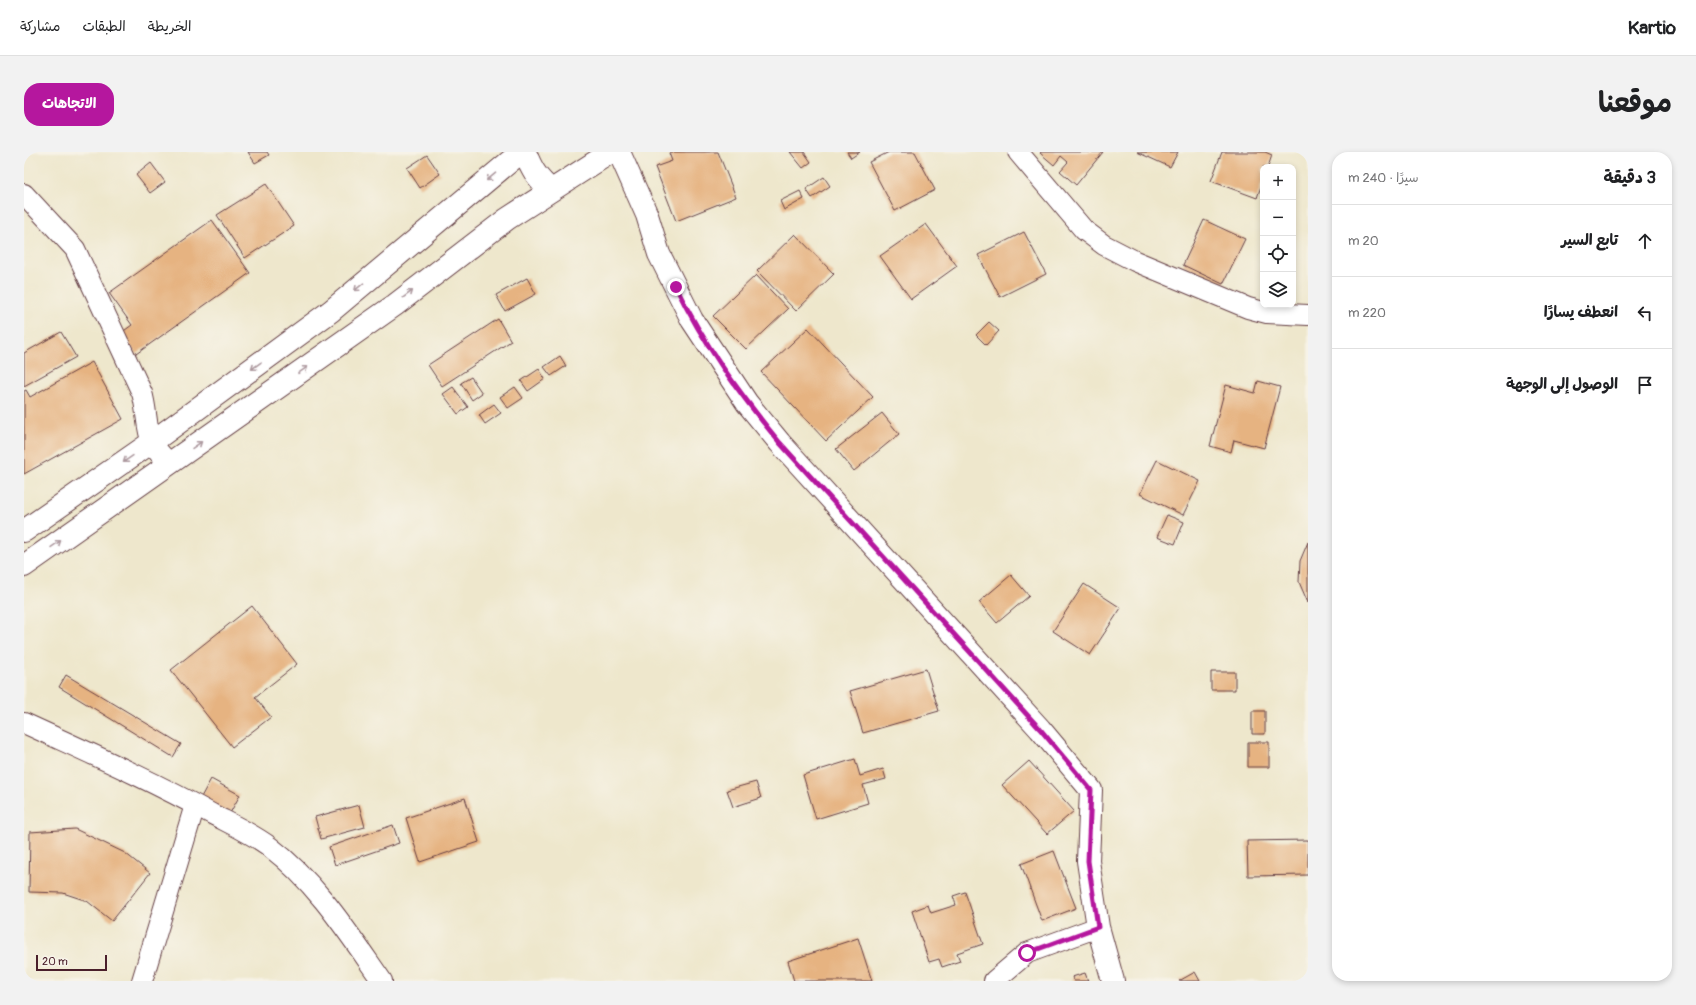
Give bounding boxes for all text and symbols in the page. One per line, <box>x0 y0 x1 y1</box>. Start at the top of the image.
text: Kartio <box>1628 16 1676 40</box>
text: مشاركة <box>20 18 60 35</box>
text: الطبقات <box>82 18 126 35</box>
text: الخريطة <box>148 18 191 35</box>
button: الاتجاهات <box>24 83 114 126</box>
text: موقعنا <box>1598 86 1672 121</box>
map controls <box>1260 164 1296 308</box>
button: + <box>1260 164 1296 200</box>
text: 3 دقيقة <box>1604 167 1656 188</box>
text: سيرًا · 240 m <box>1348 170 1419 186</box>
one-way arrow <box>486 172 497 181</box>
button: − <box>1260 200 1296 236</box>
icon: ahead <box>1634 230 1656 252</box>
text: تابع السير <box>1561 231 1618 250</box>
text: 20 m <box>1348 233 1379 249</box>
button: locate <box>1260 236 1296 272</box>
button: layers <box>1260 272 1296 308</box>
route end <box>667 278 685 296</box>
one-way arrow <box>354 283 364 292</box>
one-way arrow <box>403 290 414 298</box>
icon: left <box>1634 302 1656 324</box>
text: انعطف يسارًا <box>1544 303 1618 322</box>
text: 220 m <box>1348 305 1386 321</box>
one-way arrow <box>250 362 261 370</box>
one-way arrow <box>297 366 308 374</box>
icon: arrive <box>1634 374 1656 396</box>
text: الوصول إلى الوجهة <box>1506 375 1618 394</box>
one-way arrow <box>191 441 202 450</box>
one-way arrow <box>123 455 134 463</box>
one-way arrow <box>50 540 61 548</box>
route start <box>1018 944 1036 962</box>
scale bar <box>36 953 107 972</box>
text: 20 m <box>42 955 68 968</box>

